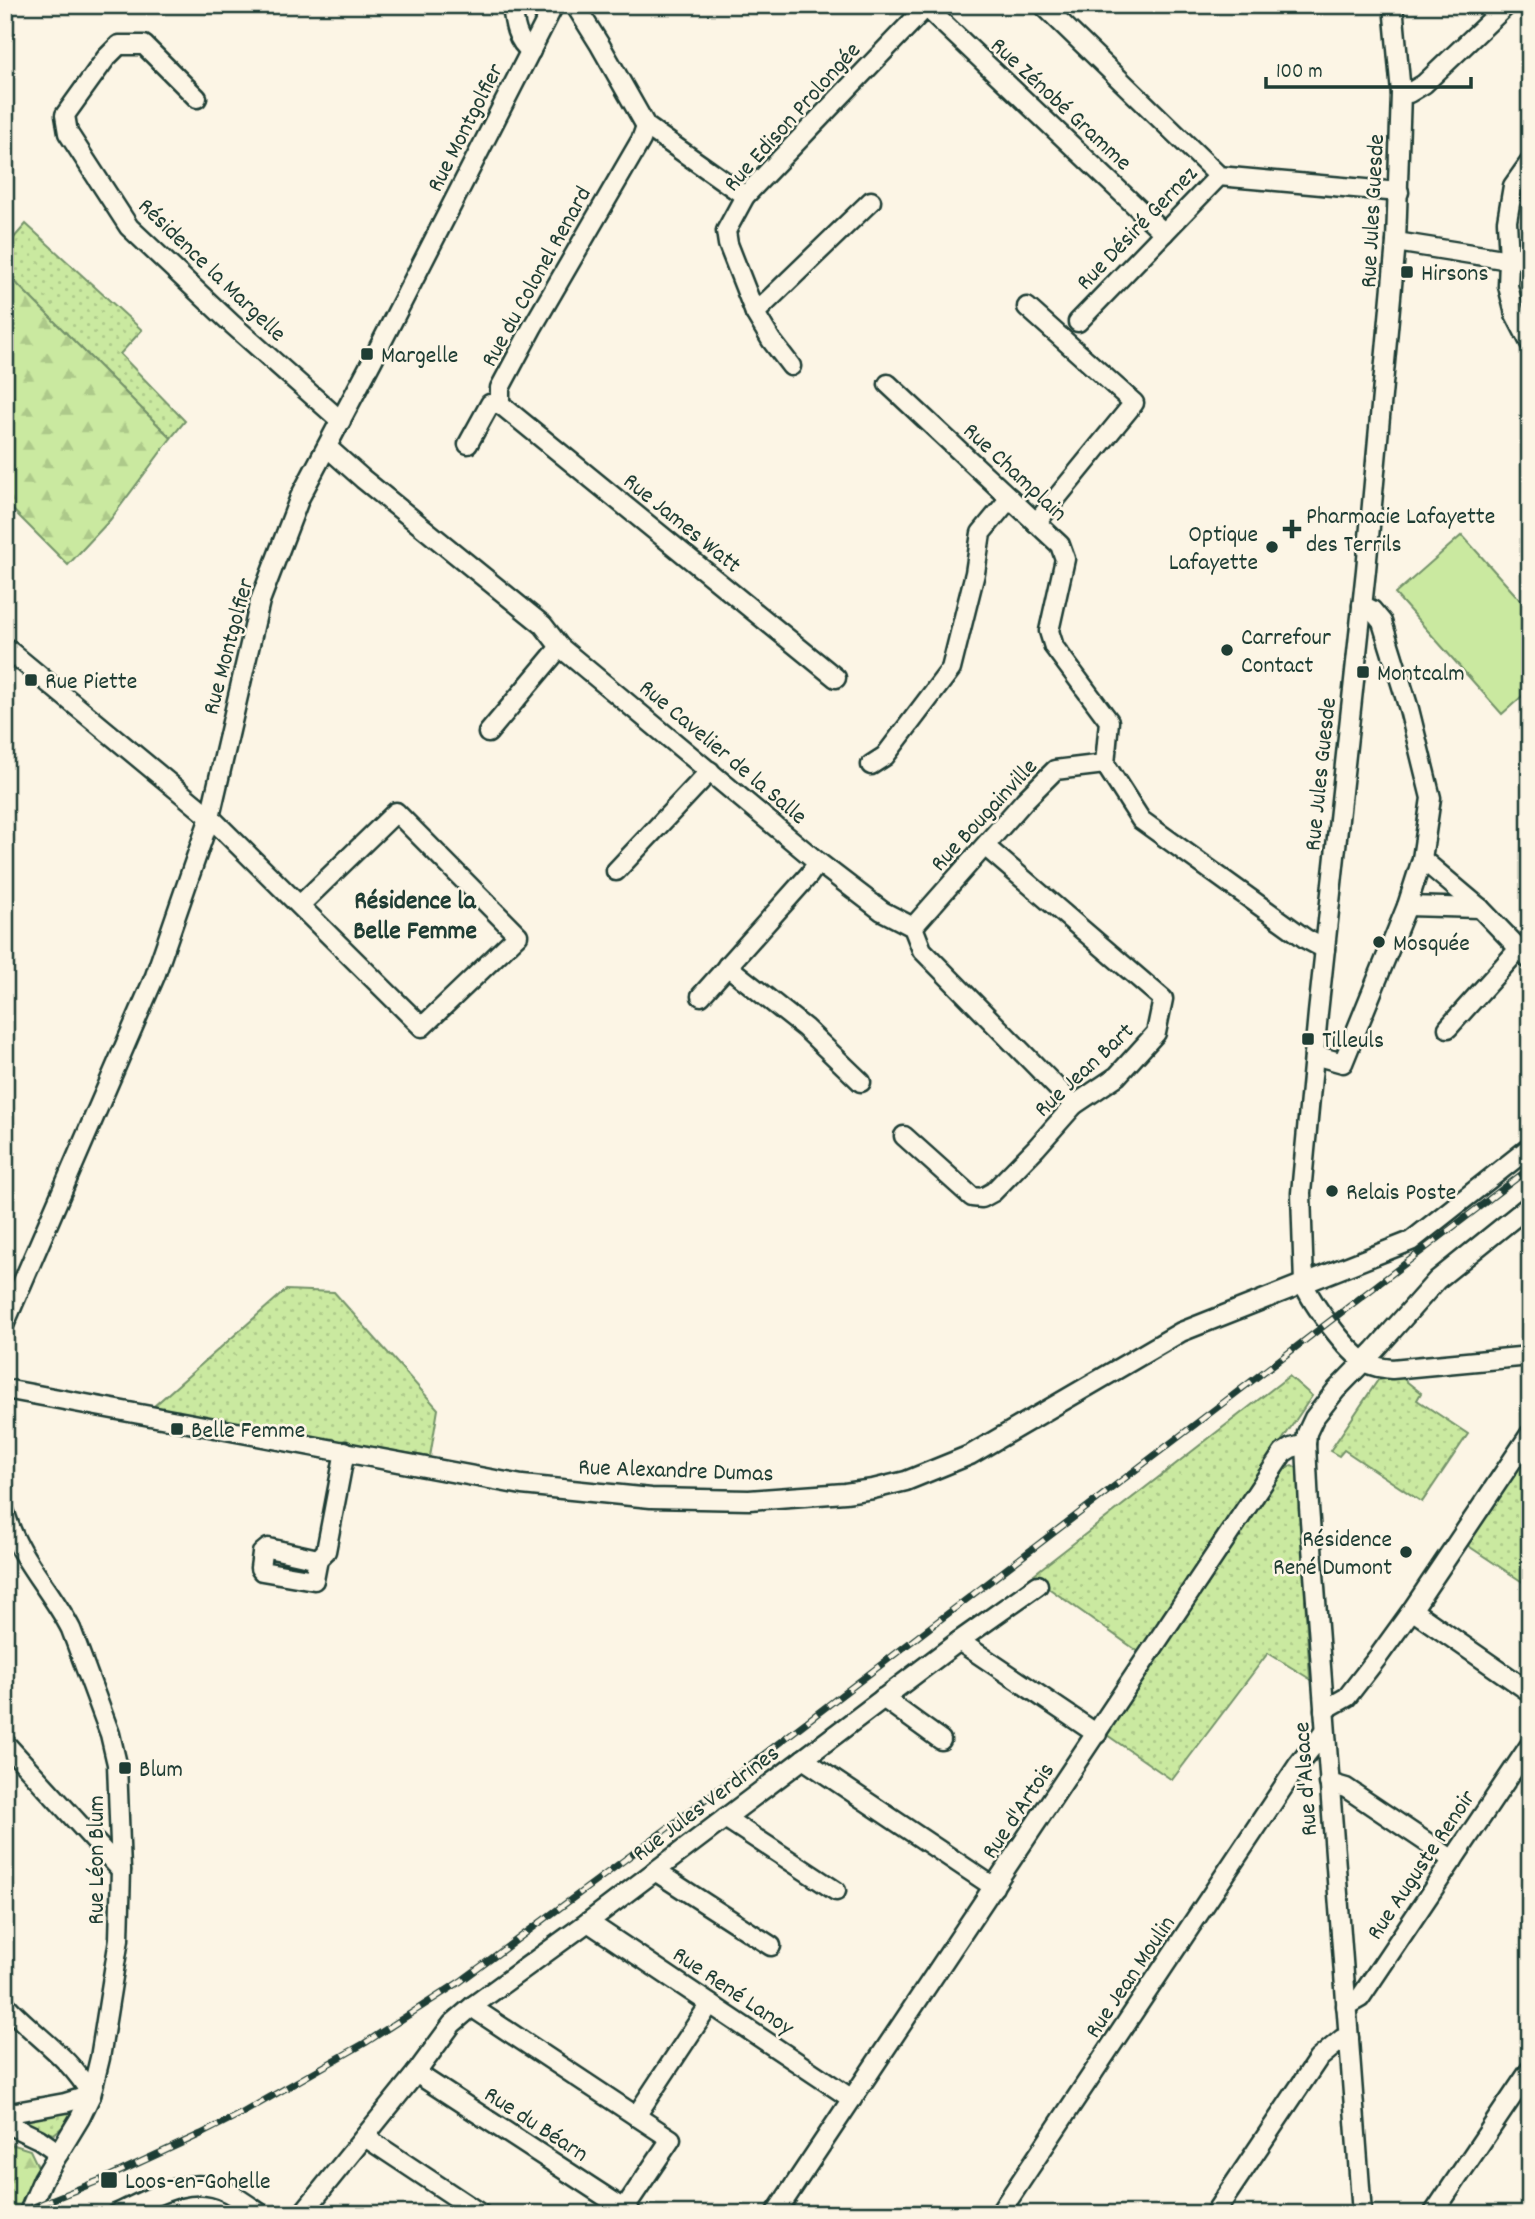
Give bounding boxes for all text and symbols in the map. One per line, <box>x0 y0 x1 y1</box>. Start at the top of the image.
street label: Rue Zénobé Gramme <box>981 30 1138 180</box>
street label: Rue Edison Prolongée <box>717 36 870 200</box>
scale bar <box>1266 46 1470 90</box>
street label: Rue Montgolfier <box>420 58 514 199</box>
text: 100 m <box>1276 58 1323 88</box>
street label: Rue Jules Guesde <box>1353 133 1395 289</box>
street label: Rue Désiré Gernez <box>1070 159 1207 299</box>
street label: Rue du Colonel Renard <box>474 181 601 374</box>
street label: Résidence la Margelle <box>129 191 293 351</box>
place label: Hirsons <box>1421 258 1489 292</box>
marker: Hirsons <box>1399 264 1415 280</box>
place label: Margelle <box>381 340 458 374</box>
marker: Margelle <box>359 346 375 362</box>
street label: Rue Champlain <box>954 416 1074 531</box>
street label: Rue James Watt <box>615 466 748 583</box>
place label: Pharmacie Lafayette des Terrils <box>1306 501 1495 563</box>
place label: Optique Lafayette <box>1169 519 1258 581</box>
marker: Pharmacie Lafayette des Terrils <box>1284 521 1300 537</box>
marker: Optique Lafayette <box>1264 539 1280 555</box>
street label: Rue Montgolfier <box>195 575 264 719</box>
place label: Carrefour Contact <box>1241 622 1331 684</box>
marker: Carrefour Contact <box>1219 642 1235 658</box>
place label: Montcalm <box>1377 658 1465 692</box>
marker: Montcalm <box>1355 664 1371 680</box>
place label: Rue Piette <box>45 666 137 700</box>
marker: Rue Piette <box>23 672 39 688</box>
street label: Rue Cavelier de la Salle <box>631 673 814 834</box>
street label: Rue Jules Guesde <box>1297 696 1347 853</box>
street label: Rue Bougainville <box>924 752 1047 880</box>
district label: Résidence la Belle Femme <box>353 884 477 951</box>
place label: Mosquée <box>1393 928 1470 962</box>
marker: Mosquée <box>1371 934 1387 950</box>
street label: Rue Jean Bart <box>1028 1016 1143 1126</box>
place label: Tilleuls <box>1322 1025 1384 1059</box>
marker: Tilleuls <box>1300 1031 1316 1047</box>
place label: Relais Poste <box>1346 1177 1456 1211</box>
marker: Relais Poste <box>1324 1183 1340 1199</box>
place label: Belle Femme <box>191 1415 305 1449</box>
marker: Belle Femme <box>169 1421 185 1437</box>
street label: Rue Alexandre Dumas <box>578 1452 774 1492</box>
place label: Résidence René Dumont <box>1273 1524 1392 1586</box>
marker: Résidence René Dumont <box>1398 1544 1414 1560</box>
street label: Rue d'Alsace <box>1286 1721 1328 1837</box>
street label: Rue Jules Verdrines <box>626 1738 787 1871</box>
place label: Blum <box>139 1754 183 1788</box>
street label: Rue d'Artois <box>975 1757 1064 1867</box>
marker: Blum <box>117 1760 133 1776</box>
street label: Rue Auguste Renoir <box>1360 1784 1485 1948</box>
street label: Rue Léon Blum <box>81 1795 115 1925</box>
street label: Rue Jean Moulin <box>1078 1910 1185 2046</box>
street label: Rue René Lanoy <box>665 1939 801 2046</box>
street label: Rue du Béarn <box>477 2079 594 2172</box>
place label: Loos-en-Gohelle <box>125 2166 271 2200</box>
marker: Loos-en-Gohelle <box>99 2170 119 2190</box>

